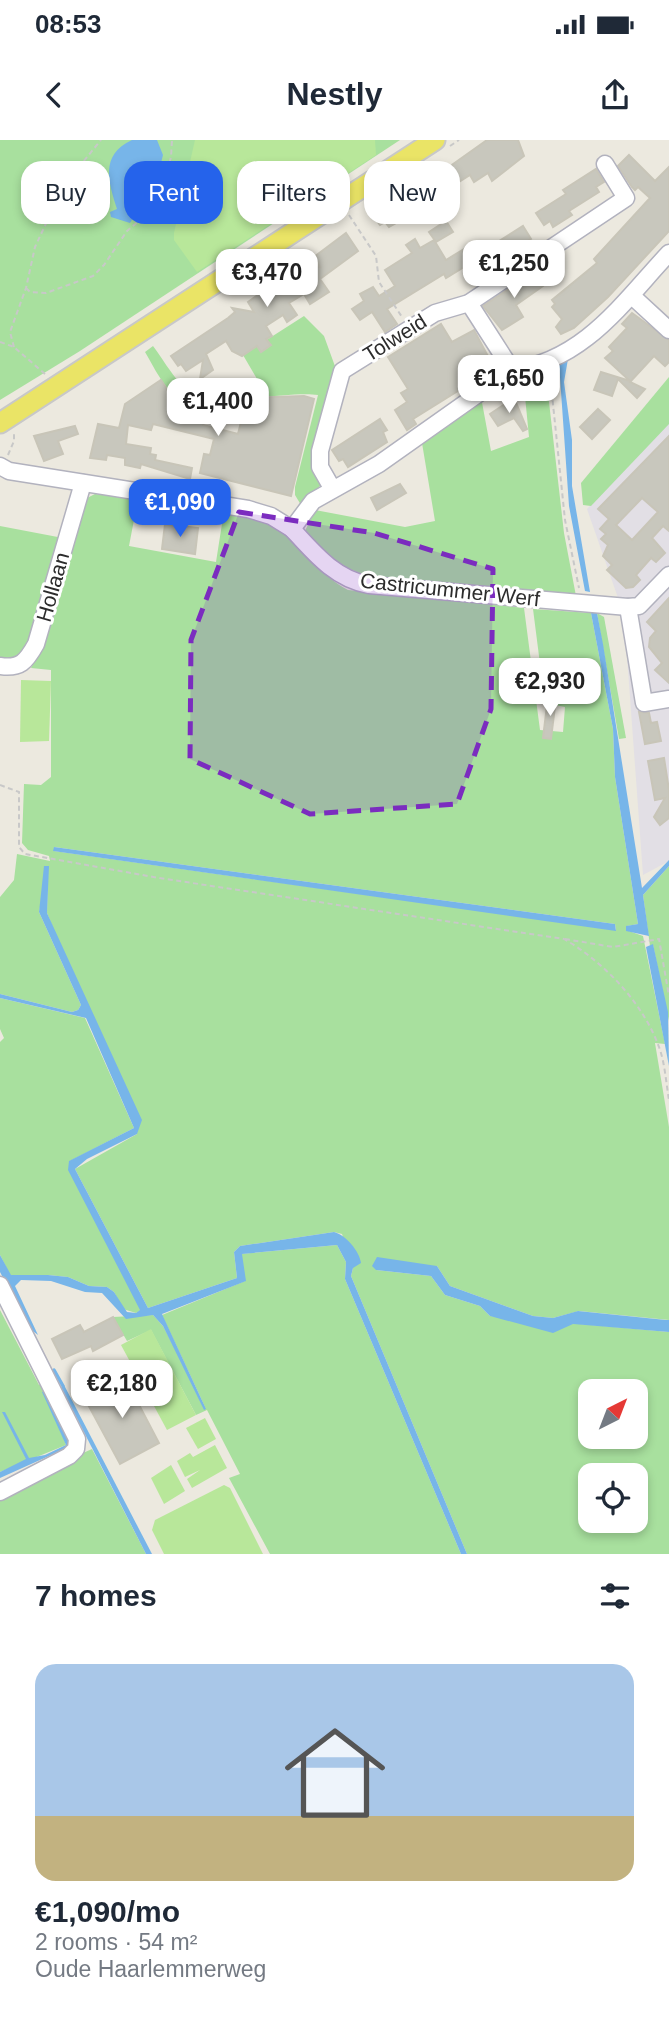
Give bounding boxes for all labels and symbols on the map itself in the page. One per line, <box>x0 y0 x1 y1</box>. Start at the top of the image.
pin: €1,250 <box>457 240 571 300</box>
pin: €3,470 <box>210 250 324 309</box>
street label: Tolweid <box>359 309 431 366</box>
pin: €1,650 <box>452 356 566 415</box>
pin: €1,400 <box>161 378 275 438</box>
pin: €1,090 <box>123 480 237 539</box>
street label: Hollaan <box>32 549 73 624</box>
street label: Castricummer Werf <box>359 569 541 610</box>
pin: €2,930 <box>493 658 607 718</box>
pin: €2,180 <box>65 1360 179 1420</box>
north arrow <box>578 1379 648 1449</box>

